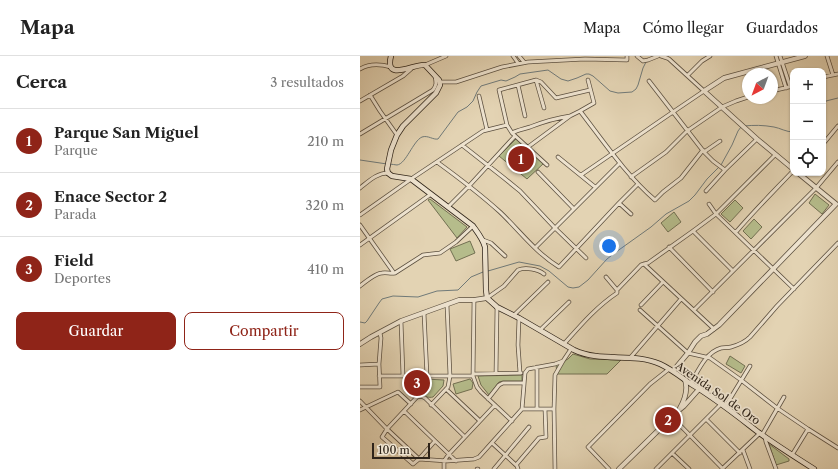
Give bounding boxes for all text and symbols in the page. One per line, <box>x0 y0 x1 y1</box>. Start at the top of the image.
text: Mapa <box>20 16 75 39</box>
text: Mapa <box>583 19 620 37</box>
text: Cómo llegar <box>642 19 724 37</box>
text: Guardados <box>746 19 818 37</box>
north arrow <box>742 68 778 104</box>
map controls <box>790 68 826 176</box>
button: + <box>790 68 826 104</box>
text: Cerca <box>16 72 67 92</box>
text: 3 resultados <box>270 74 344 90</box>
button: − <box>790 104 826 140</box>
text: Parque San Miguel <box>54 123 199 142</box>
text: 1 <box>26 133 32 149</box>
text: 210 m <box>307 133 344 149</box>
button: locate <box>790 140 826 176</box>
text: Parque <box>54 142 98 158</box>
pin: 1 <box>508 144 534 174</box>
text: Enace Sector 2 <box>54 187 167 206</box>
text: 2 <box>25 197 33 213</box>
text: 320 m <box>306 197 344 213</box>
text: Parada <box>54 206 96 222</box>
your location <box>599 236 619 256</box>
text: Field <box>54 251 94 270</box>
text: 3 <box>25 261 33 277</box>
text: 410 m <box>307 261 344 277</box>
text: Deportes <box>54 270 111 286</box>
button: Guardar <box>16 312 176 350</box>
button: Compartir <box>184 312 344 350</box>
street label: Avenida Sol de Oro <box>672 358 763 428</box>
pin: 3 <box>404 368 430 398</box>
pin: 2 <box>655 405 681 435</box>
scale bar <box>372 441 430 460</box>
text: 100 m <box>378 443 410 457</box>

